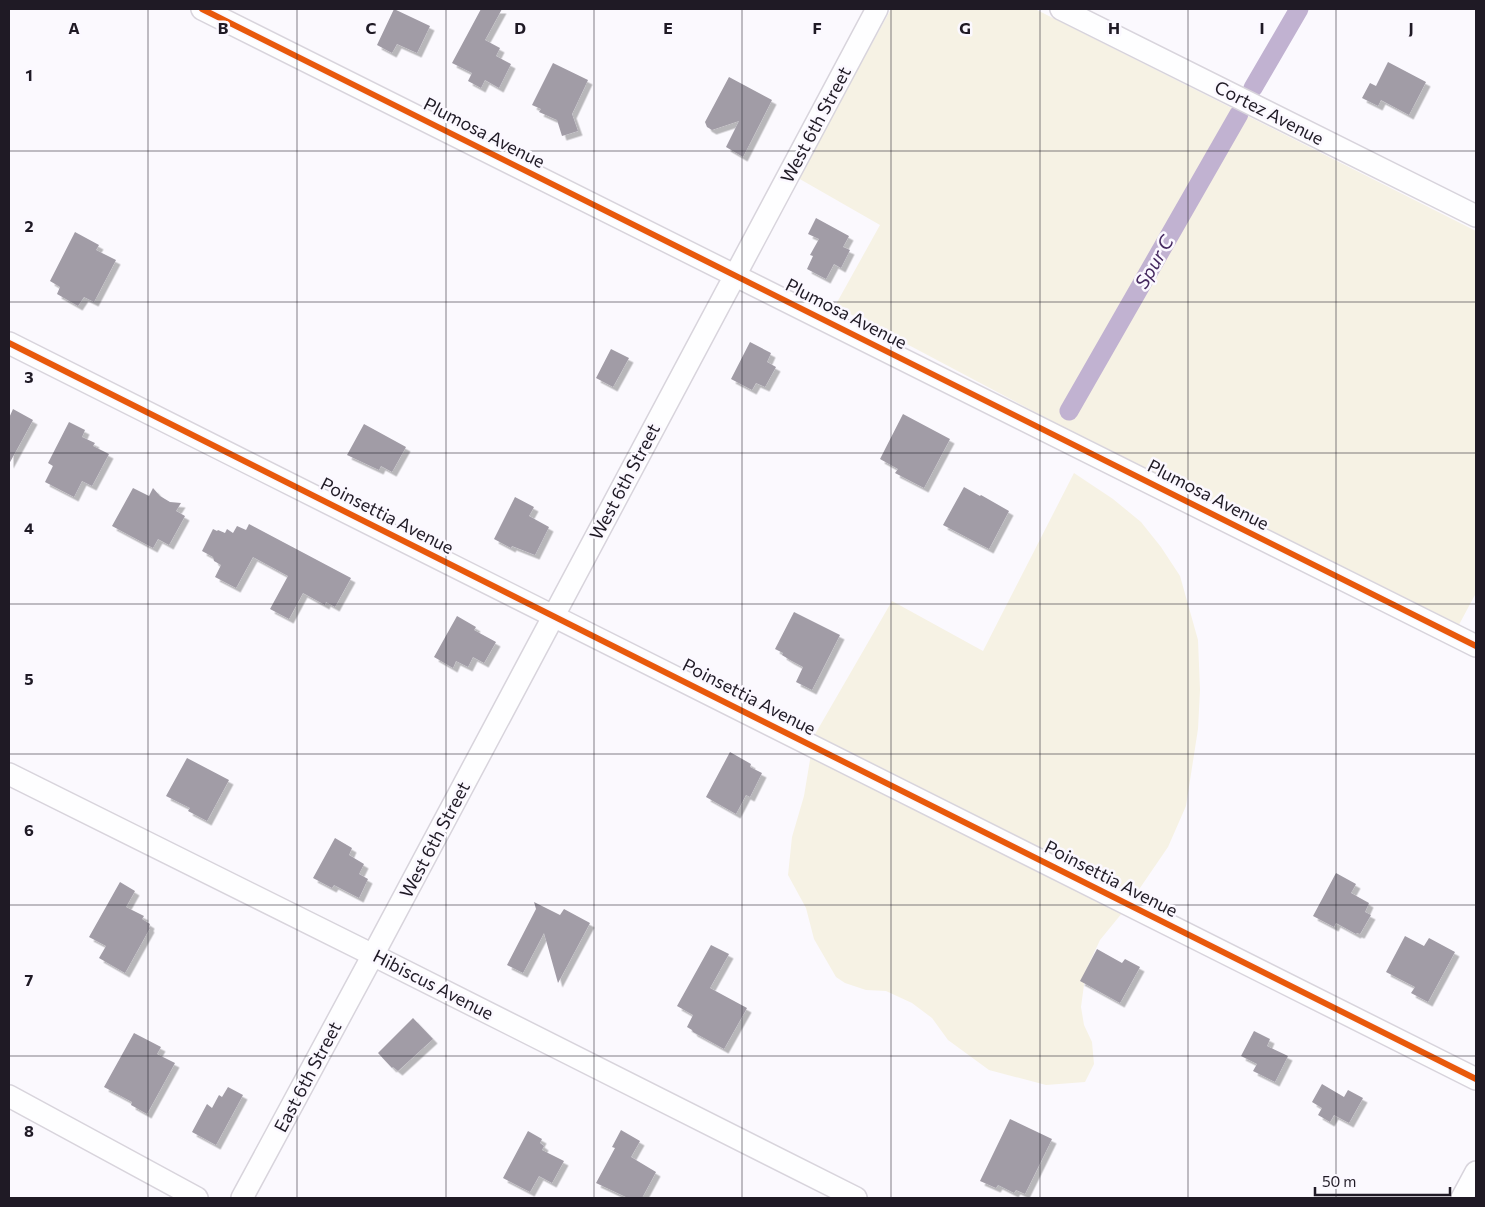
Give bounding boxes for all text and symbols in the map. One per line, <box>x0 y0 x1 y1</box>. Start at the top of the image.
text: A <box>68 18 80 37</box>
text: B <box>218 18 229 37</box>
text: C <box>366 18 377 37</box>
text: D <box>514 18 526 37</box>
text: E <box>663 18 673 37</box>
text: F <box>812 18 822 37</box>
text: G <box>959 18 971 37</box>
text: H <box>1108 18 1120 37</box>
text: I <box>1259 18 1265 37</box>
text: J <box>1408 18 1414 37</box>
street label: West 6th Street <box>775 63 855 186</box>
text: 1 <box>25 65 33 84</box>
street label: Cortez Avenue <box>1211 75 1328 149</box>
street label: Plumosa Avenue <box>420 92 549 172</box>
text: 2 <box>24 216 34 235</box>
water label: Spur C <box>1129 230 1178 292</box>
street label: Plumosa Avenue <box>782 273 911 353</box>
text: 3 <box>24 367 34 386</box>
street label: West 6th Street <box>584 420 664 543</box>
street label: Plumosa Avenue <box>1144 454 1273 534</box>
street label: Poinsettia Avenue <box>317 472 458 558</box>
text: 4 <box>24 518 34 537</box>
street label: Poinsettia Avenue <box>679 653 820 739</box>
text: 5 <box>24 669 34 688</box>
street label: West 6th Street <box>394 778 474 901</box>
text: 6 <box>24 820 34 839</box>
street label: Poinsettia Avenue <box>1041 835 1182 921</box>
street label: Hibiscus Avenue <box>370 944 497 1024</box>
text: 7 <box>25 970 34 989</box>
street label: East 6th Street <box>269 1017 345 1136</box>
text: 8 <box>24 1121 34 1140</box>
scale bar <box>1315 1164 1450 1196</box>
text: 50 m <box>1322 1172 1356 1190</box>

